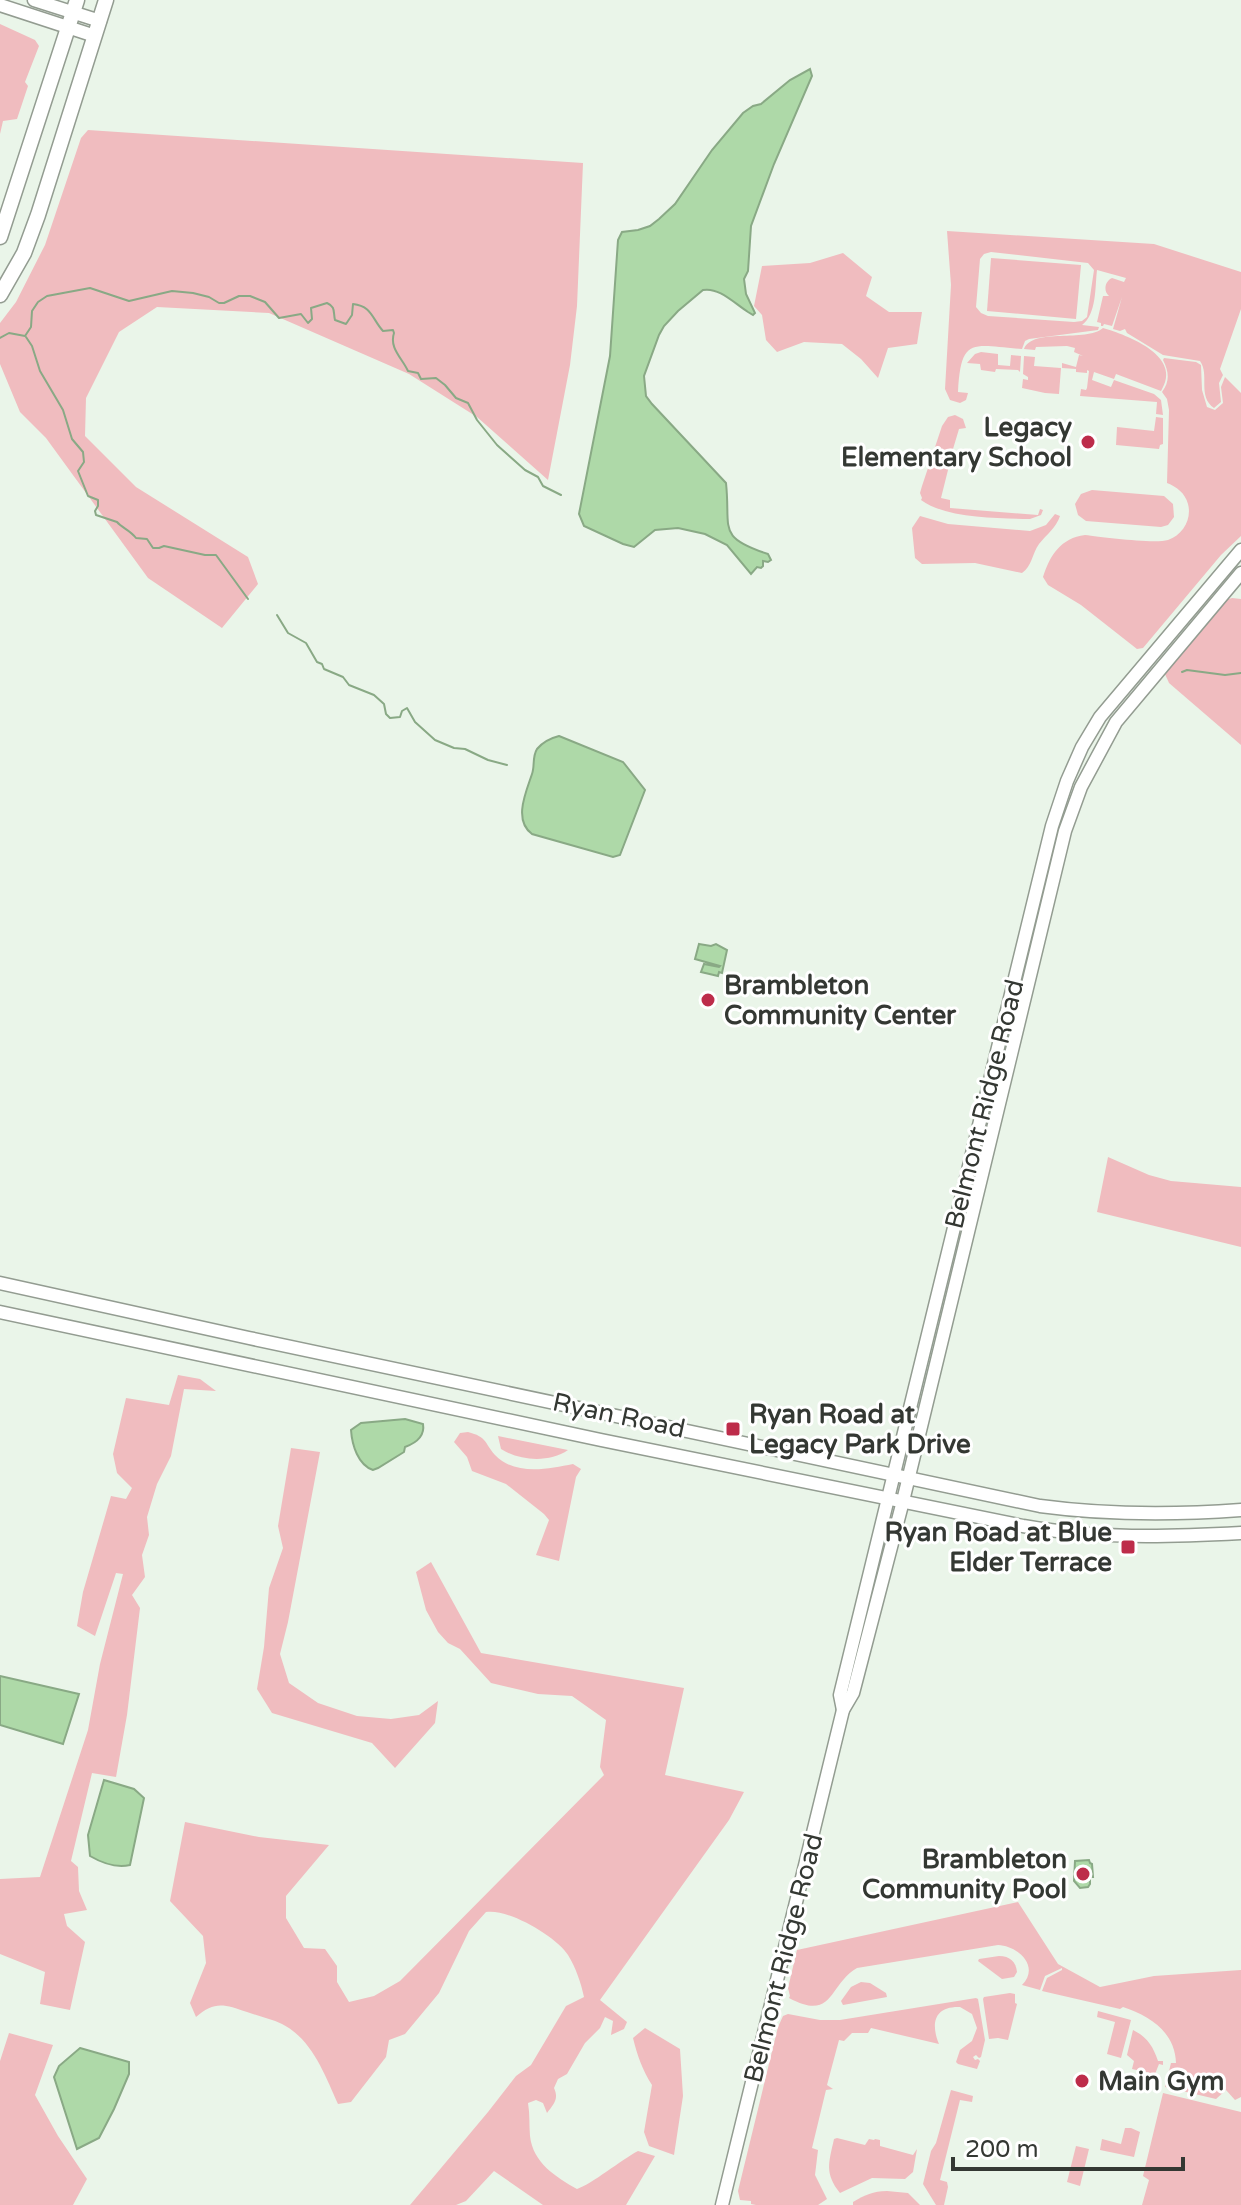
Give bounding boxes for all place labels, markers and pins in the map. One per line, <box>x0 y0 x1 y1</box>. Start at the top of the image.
place label: Legacy Elementary School <box>841 412 1072 473</box>
marker: Legacy Elementary School <box>1079 433 1097 451</box>
place label: Brambleton Community Center <box>724 970 957 1031</box>
marker: Brambleton Community Center <box>699 991 717 1009</box>
place label: Ryan Road at Legacy Park Drive <box>749 1399 971 1460</box>
marker: Ryan Road at Legacy Park Drive <box>724 1420 742 1438</box>
place label: Ryan Road at Blue Elder Terrace <box>885 1517 1112 1578</box>
marker: Ryan Road at Blue Elder Terrace <box>1119 1538 1137 1556</box>
place label: Brambleton Community Pool <box>862 1844 1067 1905</box>
marker: Brambleton Community Pool <box>1074 1865 1092 1883</box>
place label: Main Gym <box>1098 2066 1224 2097</box>
marker: Main Gym <box>1073 2072 1091 2090</box>

